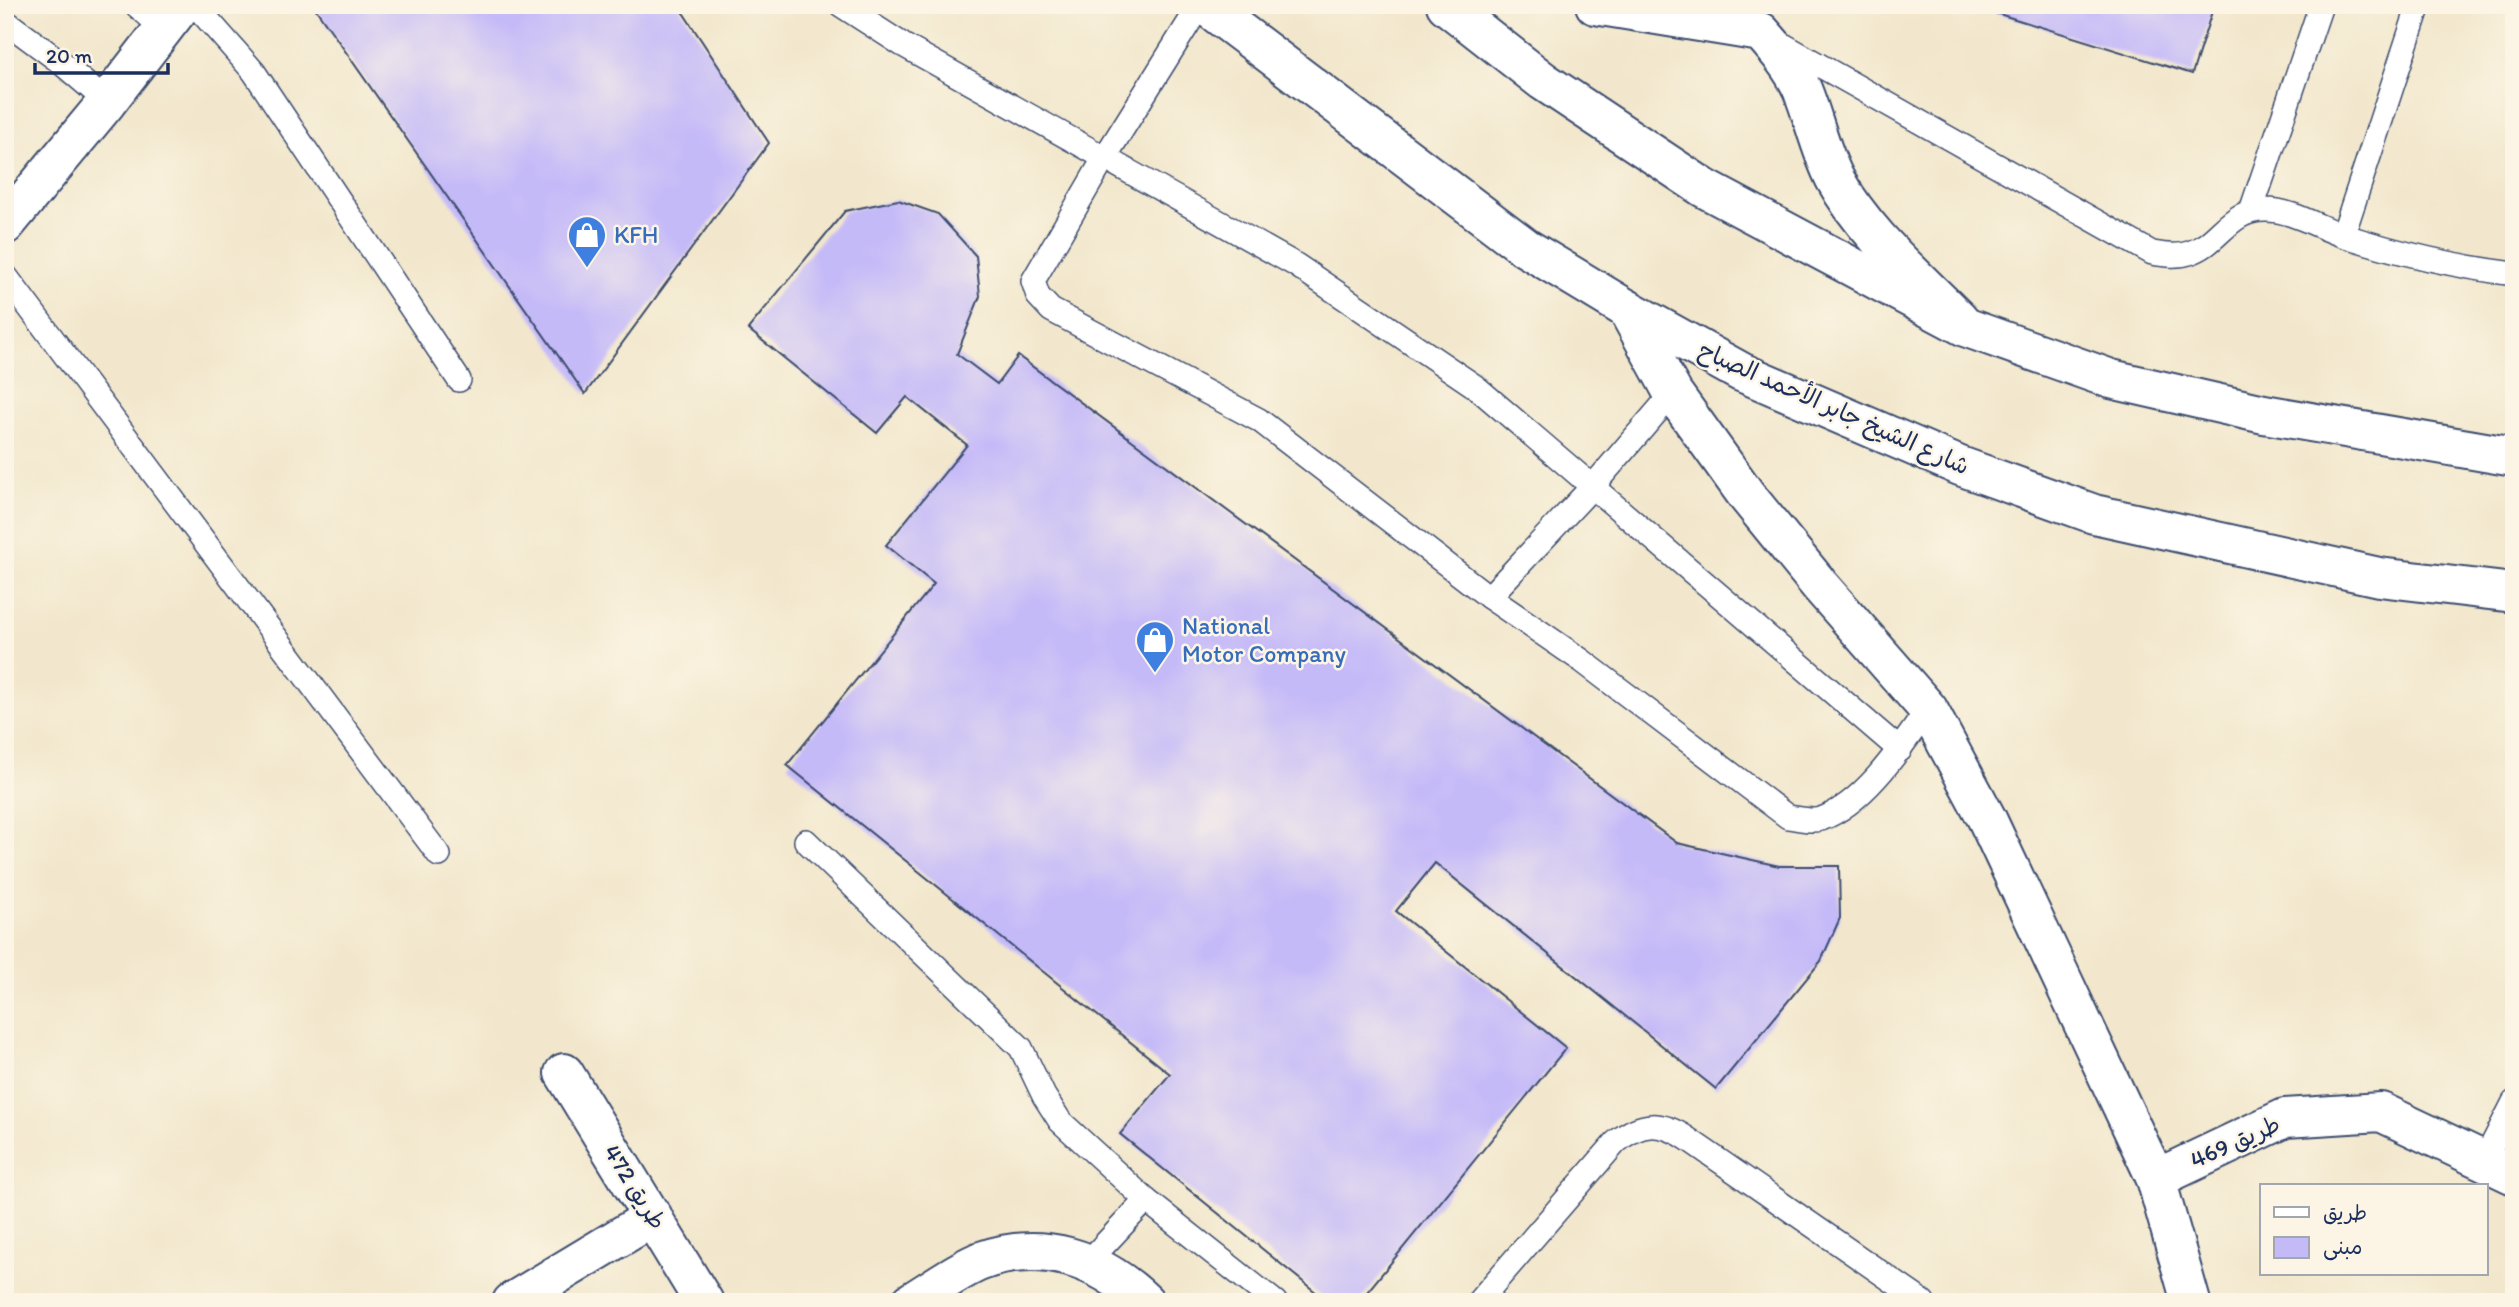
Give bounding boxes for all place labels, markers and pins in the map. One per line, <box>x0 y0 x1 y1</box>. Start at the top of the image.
shop icon: KFH <box>566 214 608 269</box>
place label: KFH <box>614 220 658 249</box>
place label: National Motor Company <box>1182 611 1347 668</box>
shop icon: National Motor Company <box>1134 619 1176 674</box>

